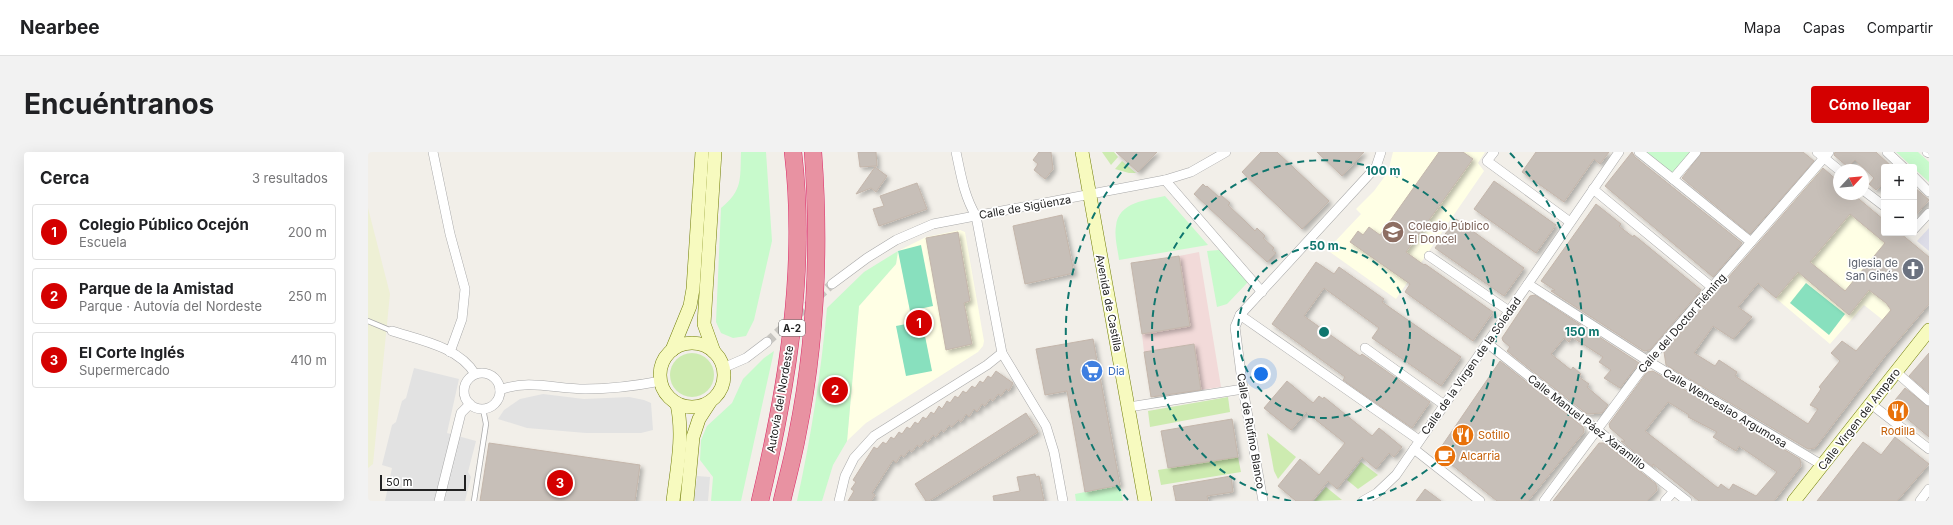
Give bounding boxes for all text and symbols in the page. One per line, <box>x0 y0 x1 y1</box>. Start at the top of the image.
text: Nearbee <box>20 16 100 39</box>
text: Mapa <box>1744 19 1781 36</box>
text: Capas <box>1803 19 1845 36</box>
text: Compartir <box>1867 19 1933 36</box>
button: Cómo llegar <box>1811 86 1929 123</box>
text: Encuéntranos <box>24 87 214 121</box>
text: 100 m <box>1365 163 1401 178</box>
north arrow <box>1833 164 1869 200</box>
map controls <box>1881 164 1917 236</box>
button: + <box>1881 164 1917 200</box>
text: Cerca <box>40 168 89 188</box>
text: 3 resultados <box>252 170 328 186</box>
street label: Calle de Sigüenza <box>978 192 1072 222</box>
button: − <box>1881 200 1917 236</box>
text: Colegio Público Ocejón <box>79 215 249 234</box>
school or university icon: Colegio Público El Doncel <box>1380 219 1406 245</box>
place label: Colegio Público El Doncel <box>1408 219 1490 246</box>
text: 1 <box>51 224 57 240</box>
text: 200 m <box>288 224 327 240</box>
text: Escuela <box>79 234 127 250</box>
text: 50 m <box>1309 238 1339 253</box>
street label: Avenida de Castilla <box>1093 253 1125 353</box>
place label: Iglesia de San Ginés <box>1846 256 1898 283</box>
church icon: Iglesia de San Ginés <box>1900 256 1926 282</box>
street label: Calle del Doctor Fléming <box>1635 270 1729 376</box>
text: Parque de la Amistad <box>79 279 234 298</box>
text: 2 <box>50 288 58 304</box>
text: 250 m <box>288 288 327 304</box>
street label: Calle de la Virgen de la Soledad <box>1418 295 1524 437</box>
text: Parque · Autovía del Nordeste <box>79 298 262 314</box>
pin: 1 <box>906 308 932 338</box>
road number: A-2 <box>779 320 805 336</box>
text: 150 m <box>1565 324 1599 339</box>
centre of rings <box>1317 325 1331 339</box>
text: El Corte Inglés <box>79 343 185 362</box>
street label: Autovía del Nordeste <box>764 344 796 454</box>
text: 3 <box>50 352 58 368</box>
text: 410 m <box>290 352 327 368</box>
supermarket icon: Dia <box>1079 358 1105 384</box>
text: Supermercado <box>79 362 170 378</box>
place label: Dia <box>1108 364 1125 378</box>
your location <box>1251 364 1271 384</box>
street label: Calle Wenceslao Argumosa <box>1660 365 1790 451</box>
street label: Calle Virgen del Amparo <box>1815 365 1903 473</box>
street label: Calle Manuel Páez Xaramillo <box>1525 371 1649 473</box>
street label: Calle de Rufino Blanco <box>1234 372 1268 490</box>
pin: 2 <box>822 375 848 405</box>
restaurant icon: Rodilla <box>1885 398 1911 424</box>
restaurant icon: Sotillo <box>1450 422 1476 448</box>
place label: Rodilla <box>1881 424 1915 438</box>
place label: Sotillo <box>1478 428 1510 442</box>
cafe icon: Alcarria <box>1432 443 1458 469</box>
place label: Alcarria <box>1460 449 1500 463</box>
pin: 3 <box>547 468 573 498</box>
scale bar <box>380 473 466 492</box>
text: 50 m <box>386 475 412 489</box>

